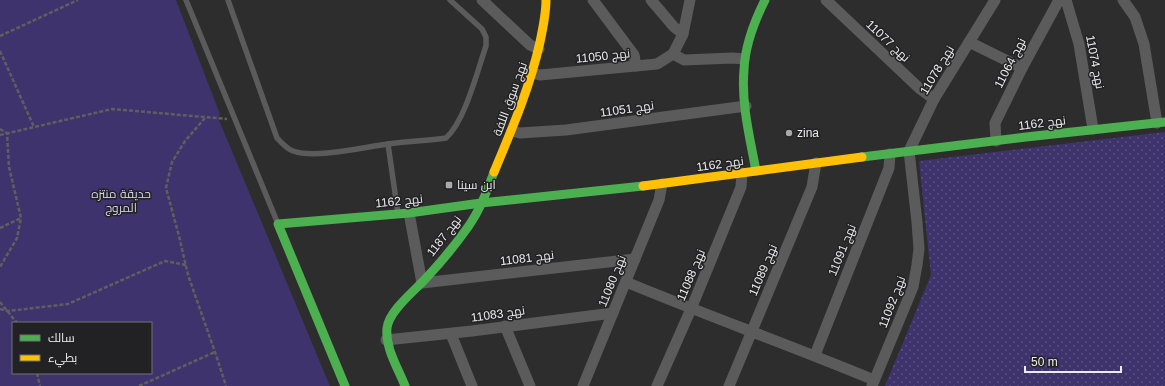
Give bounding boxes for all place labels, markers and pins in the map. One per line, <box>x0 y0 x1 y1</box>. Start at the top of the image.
place label: zina <box>797 126 819 140</box>
marker: zina <box>784 128 794 138</box>
place label: ابن سينا <box>457 178 496 192</box>
marker: ابن سينا <box>444 180 454 190</box>

